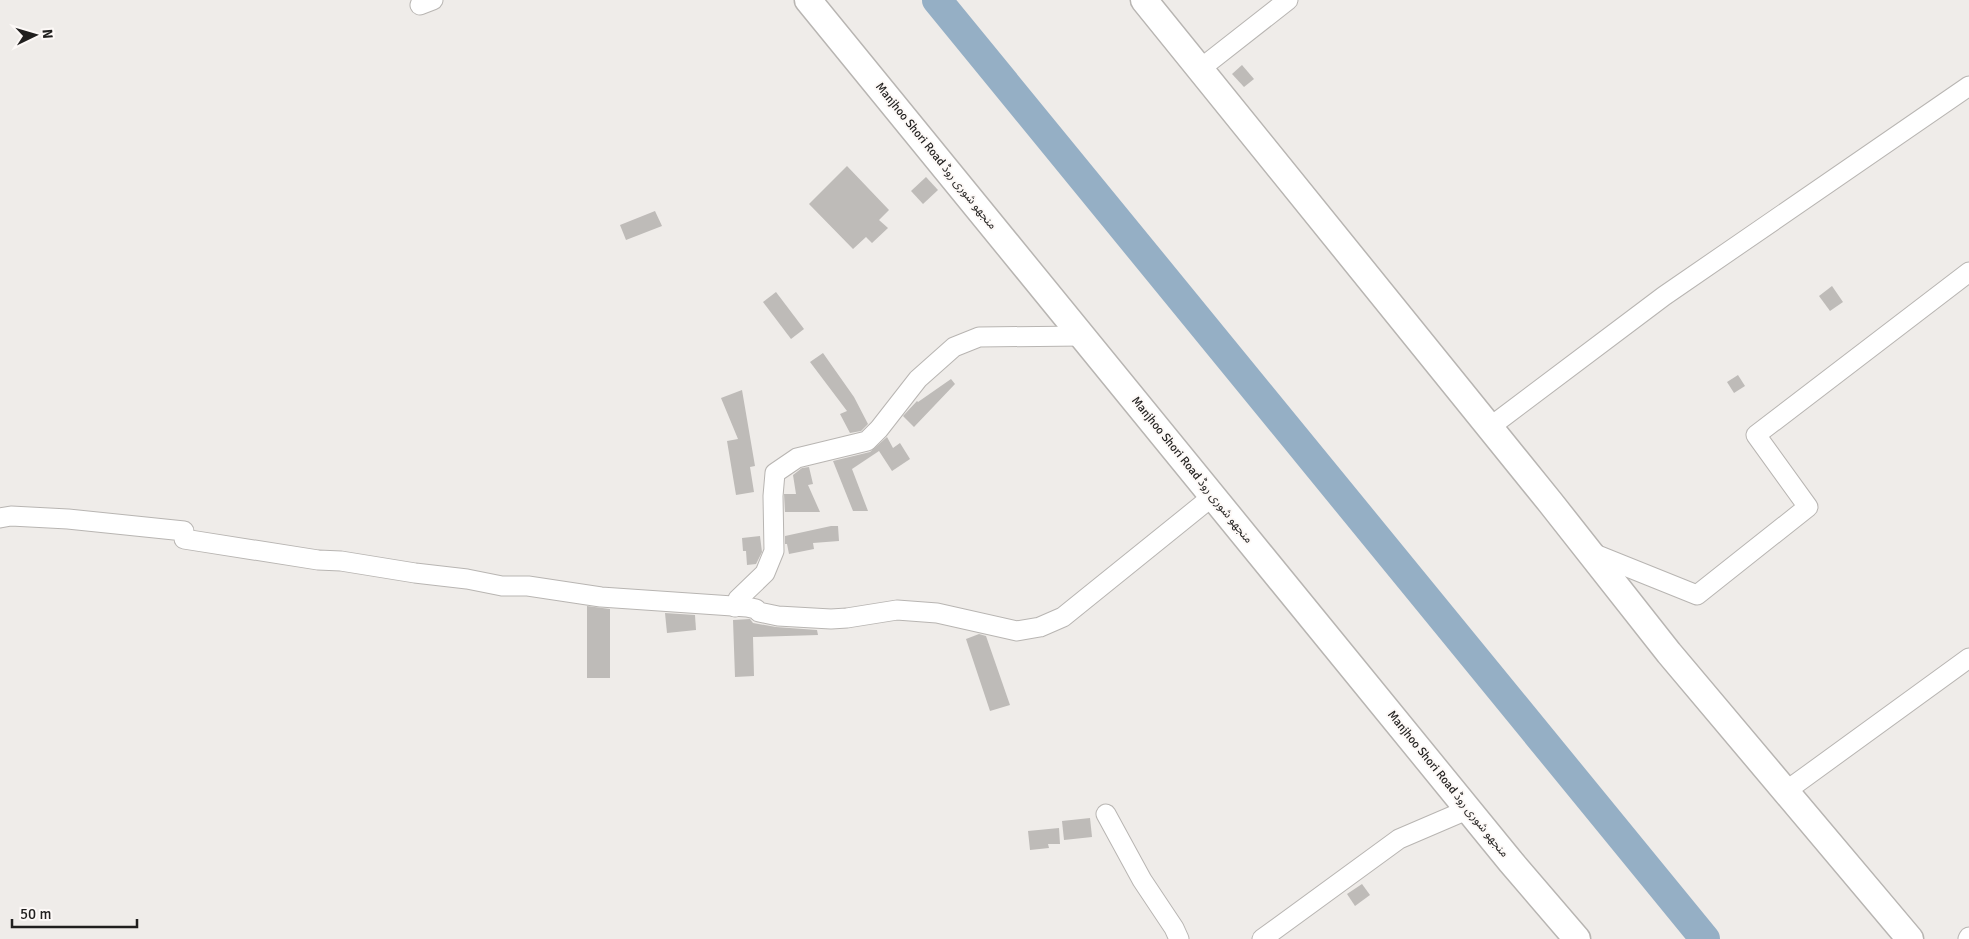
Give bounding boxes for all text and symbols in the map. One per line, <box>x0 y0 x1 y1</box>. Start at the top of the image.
north arrow <box>10 10 60 60</box>
text: N <box>39 28 56 40</box>
street label: Manjhoo Shori Road منجھو شوری روڈ <box>872 79 1000 233</box>
street label: Manjhoo Shori Road منجھو شوری روڈ <box>1128 393 1256 547</box>
street label: Manjhoo Shori Road منجھو شوری روڈ <box>1384 707 1512 861</box>
scale bar <box>12 896 138 928</box>
text: 50 m <box>20 905 51 923</box>

